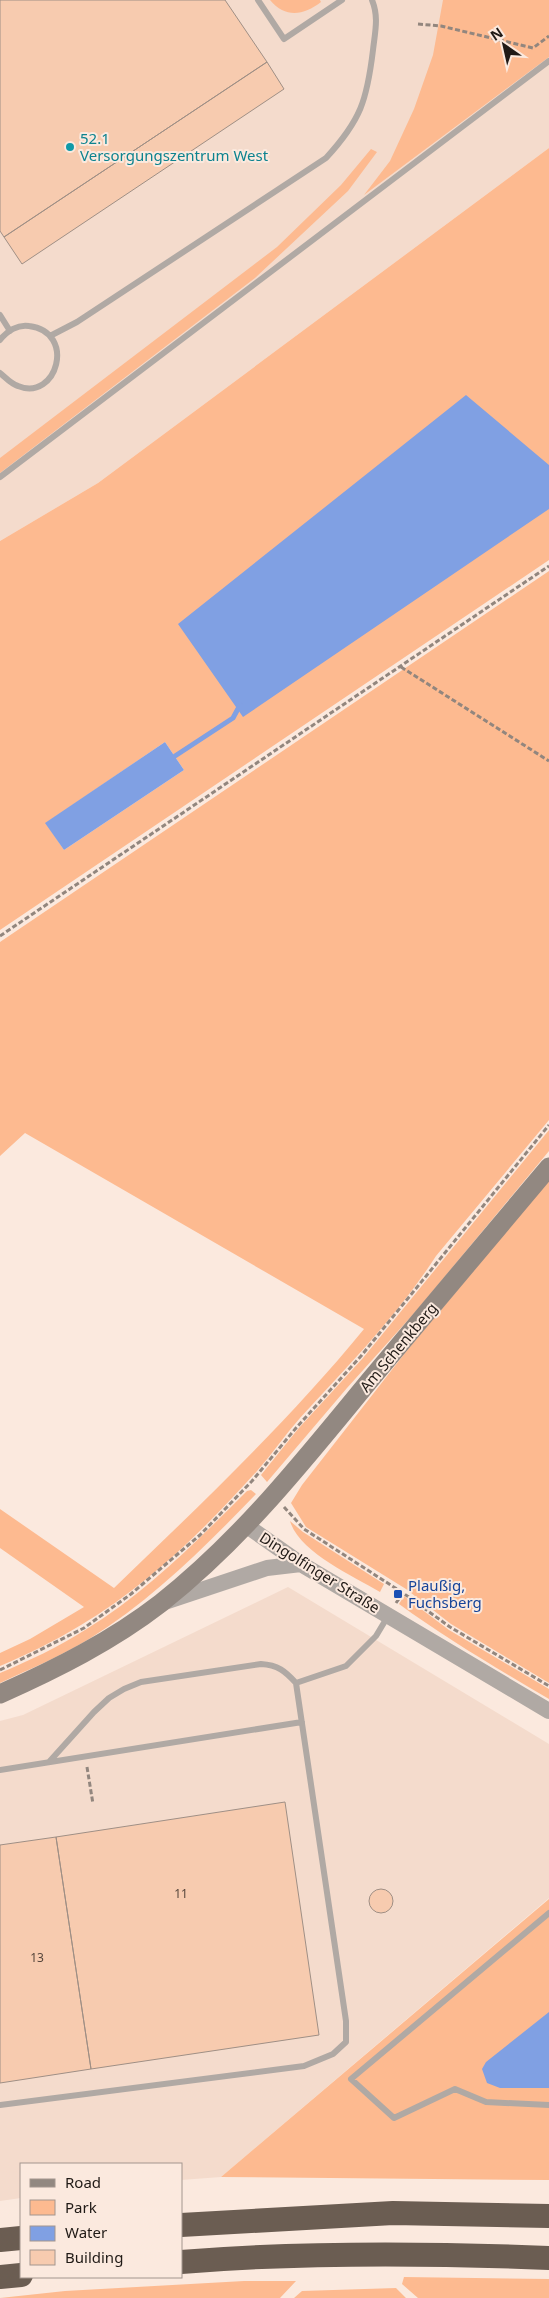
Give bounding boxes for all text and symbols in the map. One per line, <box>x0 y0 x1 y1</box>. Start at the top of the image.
north arrow <box>479 20 529 70</box>
text: N <box>486 23 506 45</box>
place label: 52.1 Versorgungszentrum West <box>80 128 269 165</box>
marker: 52.1 Versorgungszentrum West <box>64 141 76 153</box>
street label: Am Schenkberg <box>355 1298 441 1396</box>
street label: Dingolfinger Straße <box>256 1527 384 1617</box>
place label: Plaußig, Fuchsberg <box>408 1575 482 1612</box>
marker: Plaußig, Fuchsberg <box>392 1588 404 1600</box>
house number: 11 <box>174 1885 188 1902</box>
house number: 13 <box>30 1949 44 1966</box>
legend <box>20 2163 182 2278</box>
text: Road <box>65 2172 101 2192</box>
text: Park <box>65 2197 97 2217</box>
text: Water <box>65 2222 107 2242</box>
text: Building <box>65 2247 123 2267</box>

